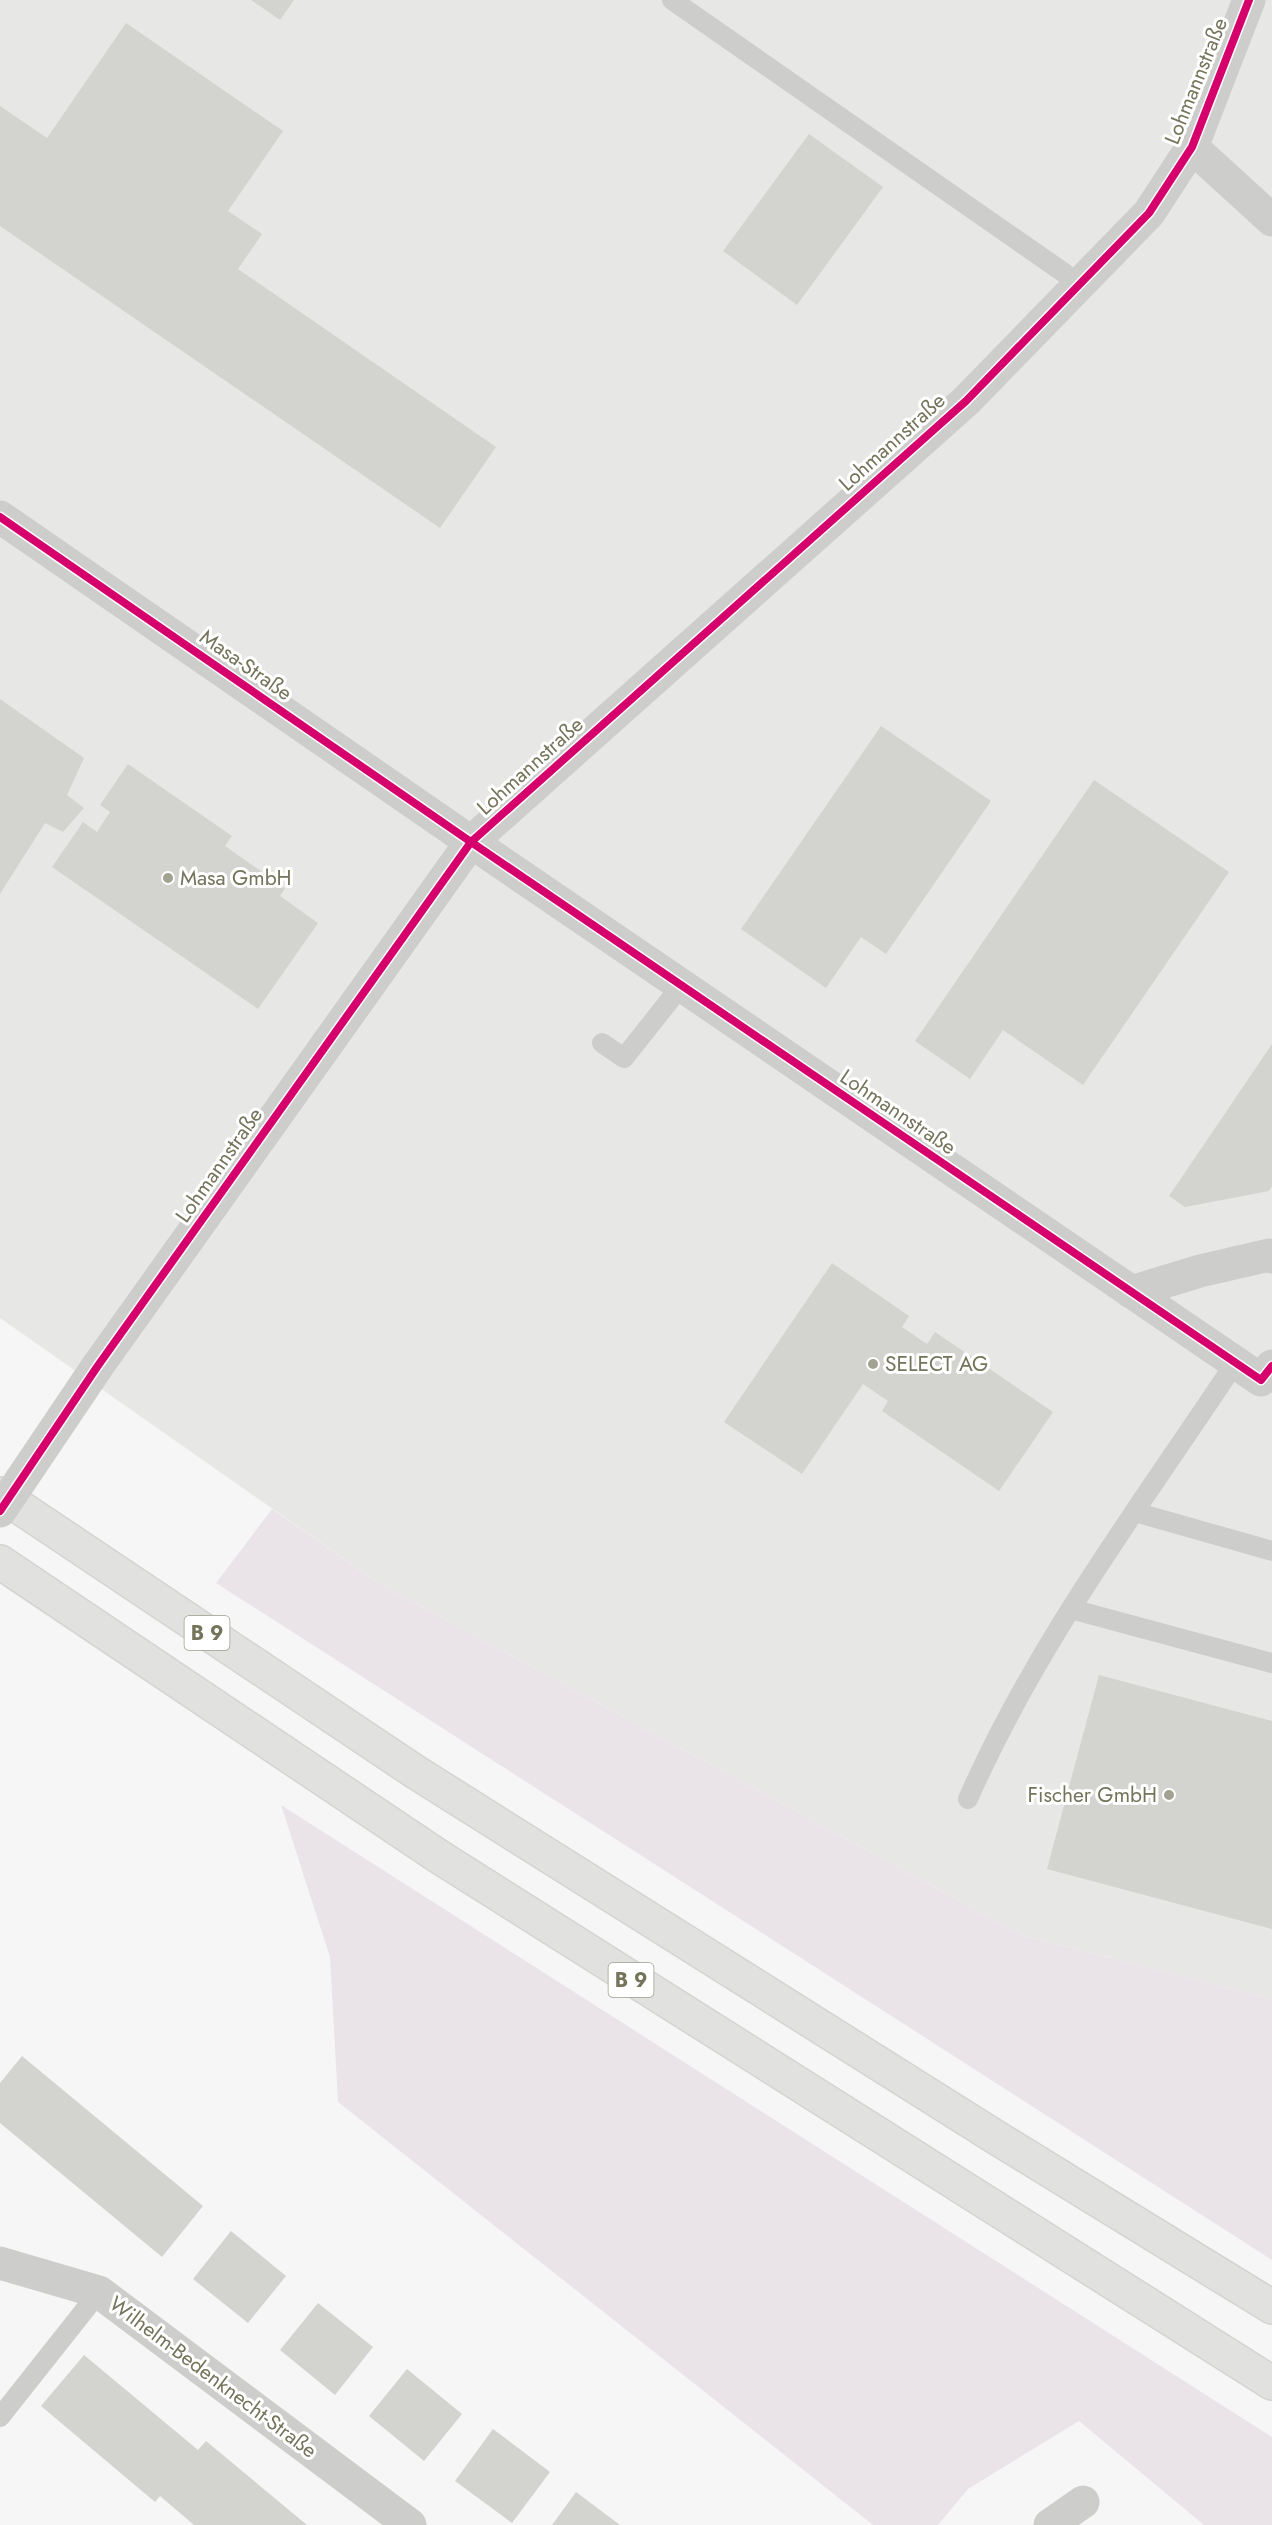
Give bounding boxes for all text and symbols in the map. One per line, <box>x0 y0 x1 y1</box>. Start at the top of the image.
street label: Lohmannstraße <box>1157 13 1235 149</box>
street label: Lohmannstraße <box>832 386 952 498</box>
street label: Masa-Straße <box>194 622 298 708</box>
street label: Lohmannstraße <box>470 710 590 822</box>
place label: Masa GmbH <box>180 863 292 893</box>
marker: Masa GmbH <box>161 871 175 885</box>
street label: Lohmannstraße <box>834 1062 962 1162</box>
street label: Lohmannstraße <box>168 1101 270 1228</box>
place label: SELECT AG <box>885 1349 988 1379</box>
marker: SELECT AG <box>866 1357 880 1371</box>
road number: B 9 <box>184 1616 230 1650</box>
place label: Fischer GmbH <box>1028 1780 1157 1810</box>
marker: Fischer GmbH <box>1162 1788 1176 1802</box>
road number: B 9 <box>608 1963 654 1997</box>
street label: Wilhelm-Bedenknecht-Straße <box>103 2289 323 2465</box>

